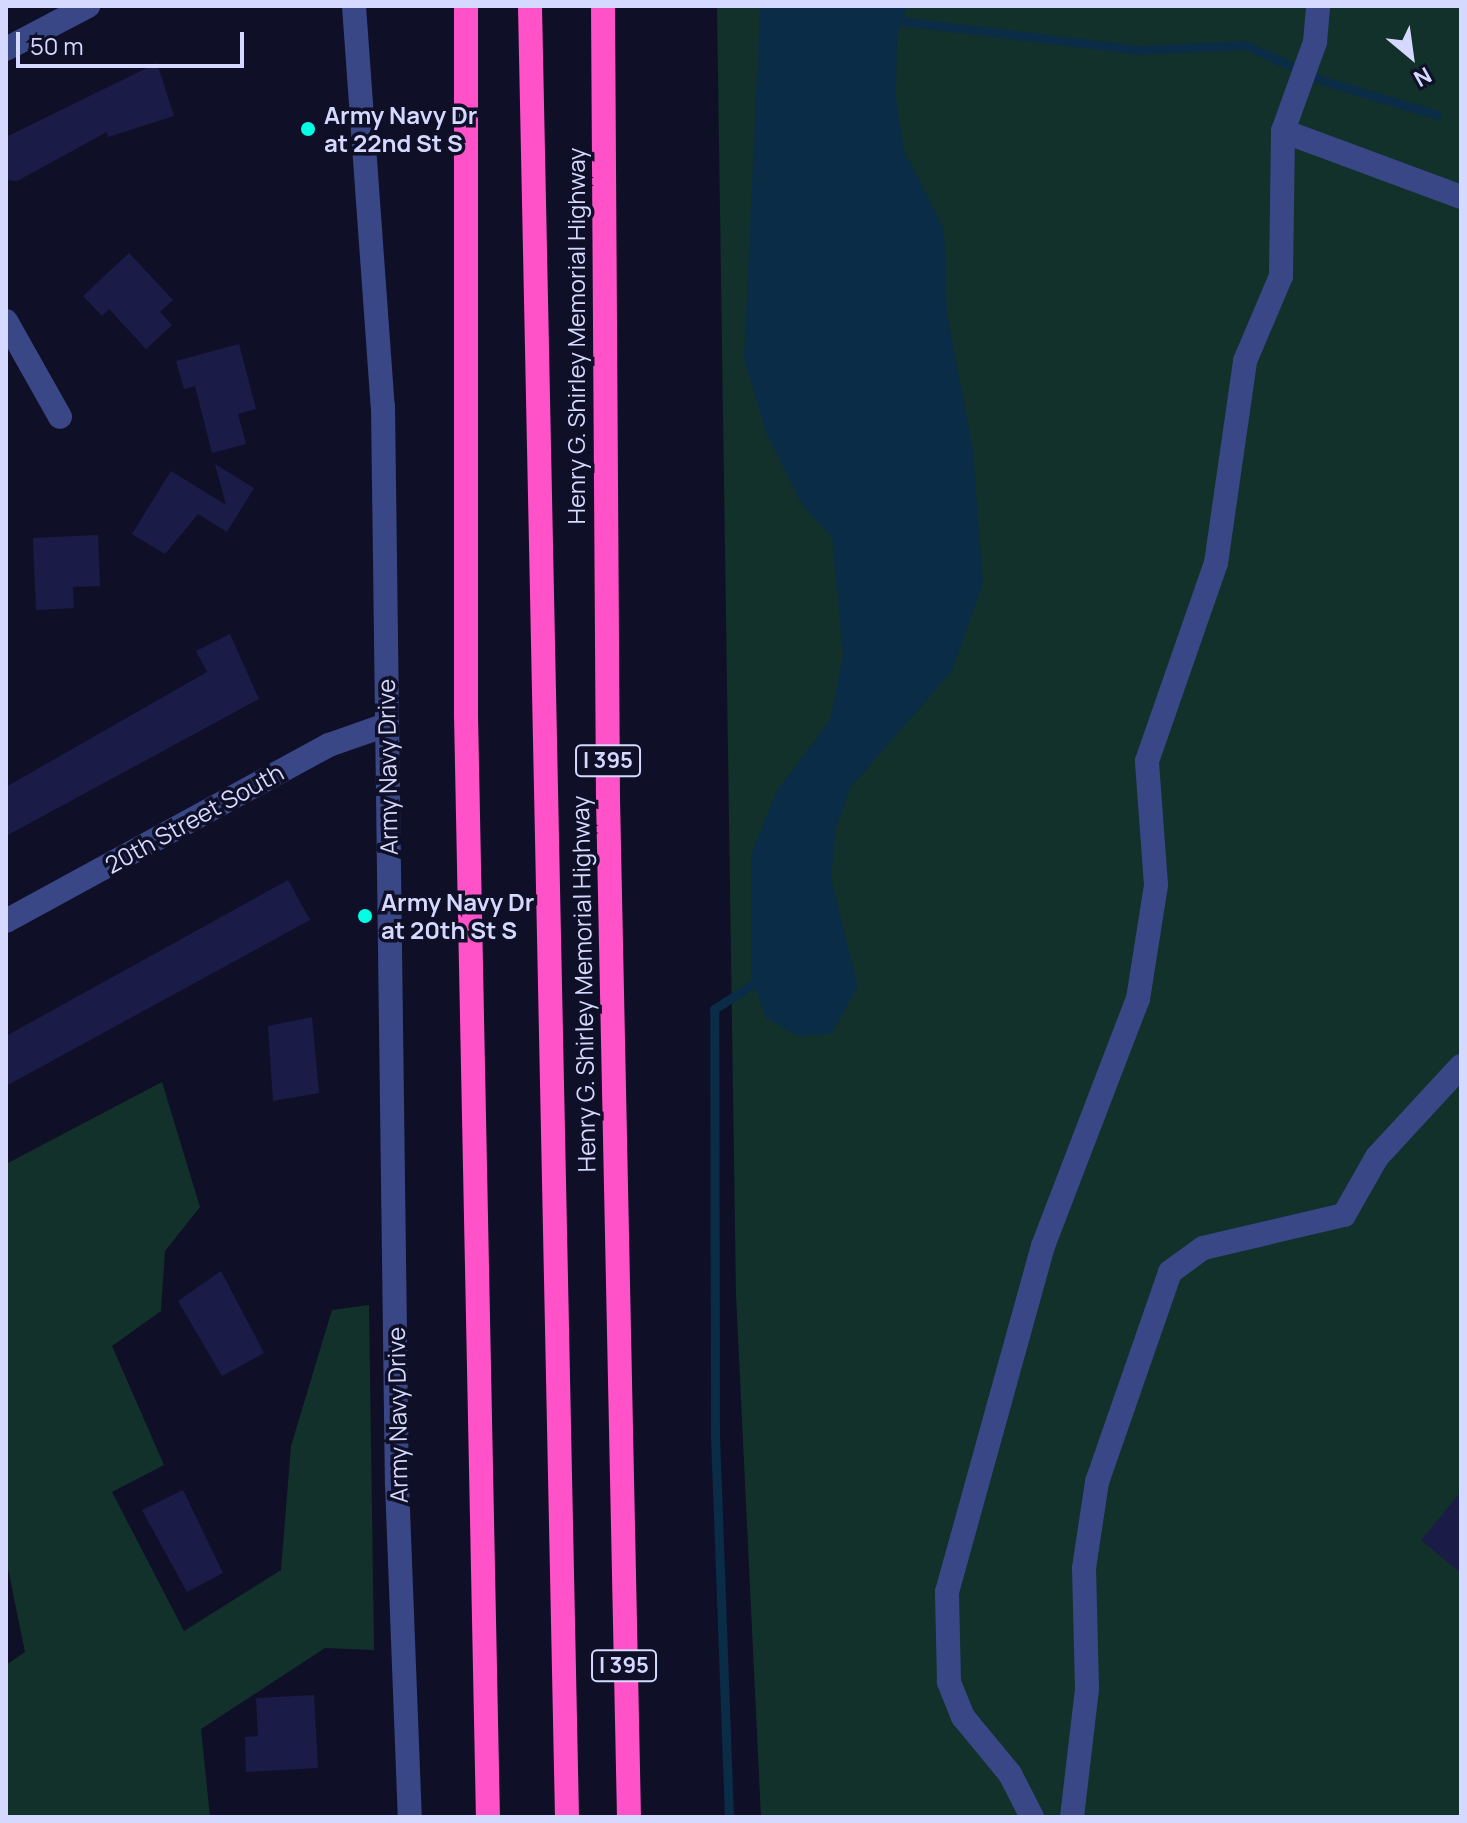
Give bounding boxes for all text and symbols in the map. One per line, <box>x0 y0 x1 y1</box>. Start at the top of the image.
scale bar <box>20 16 248 66</box>
north arrow <box>1371 16 1451 96</box>
text: 50 m <box>30 29 84 62</box>
text: N <box>1408 60 1437 94</box>
place label: Army Navy Dr at 22nd St S <box>324 101 477 157</box>
marker: Army Navy Dr at 22nd St S <box>299 120 317 138</box>
street label: Henry G. Shirley Memorial Highway <box>562 148 590 524</box>
street label: Army Navy Drive <box>371 679 403 855</box>
road number: I 395 <box>574 743 642 779</box>
street label: 20th Street South <box>100 757 288 879</box>
street label: Henry G. Shirley Memorial Highway <box>565 795 601 1173</box>
place label: Army Navy Dr at 20th St S <box>381 888 534 944</box>
marker: Army Navy Dr at 20th St S <box>356 907 374 925</box>
street label: Army Navy Drive <box>381 1327 413 1503</box>
road number: I 395 <box>590 1648 658 1684</box>

